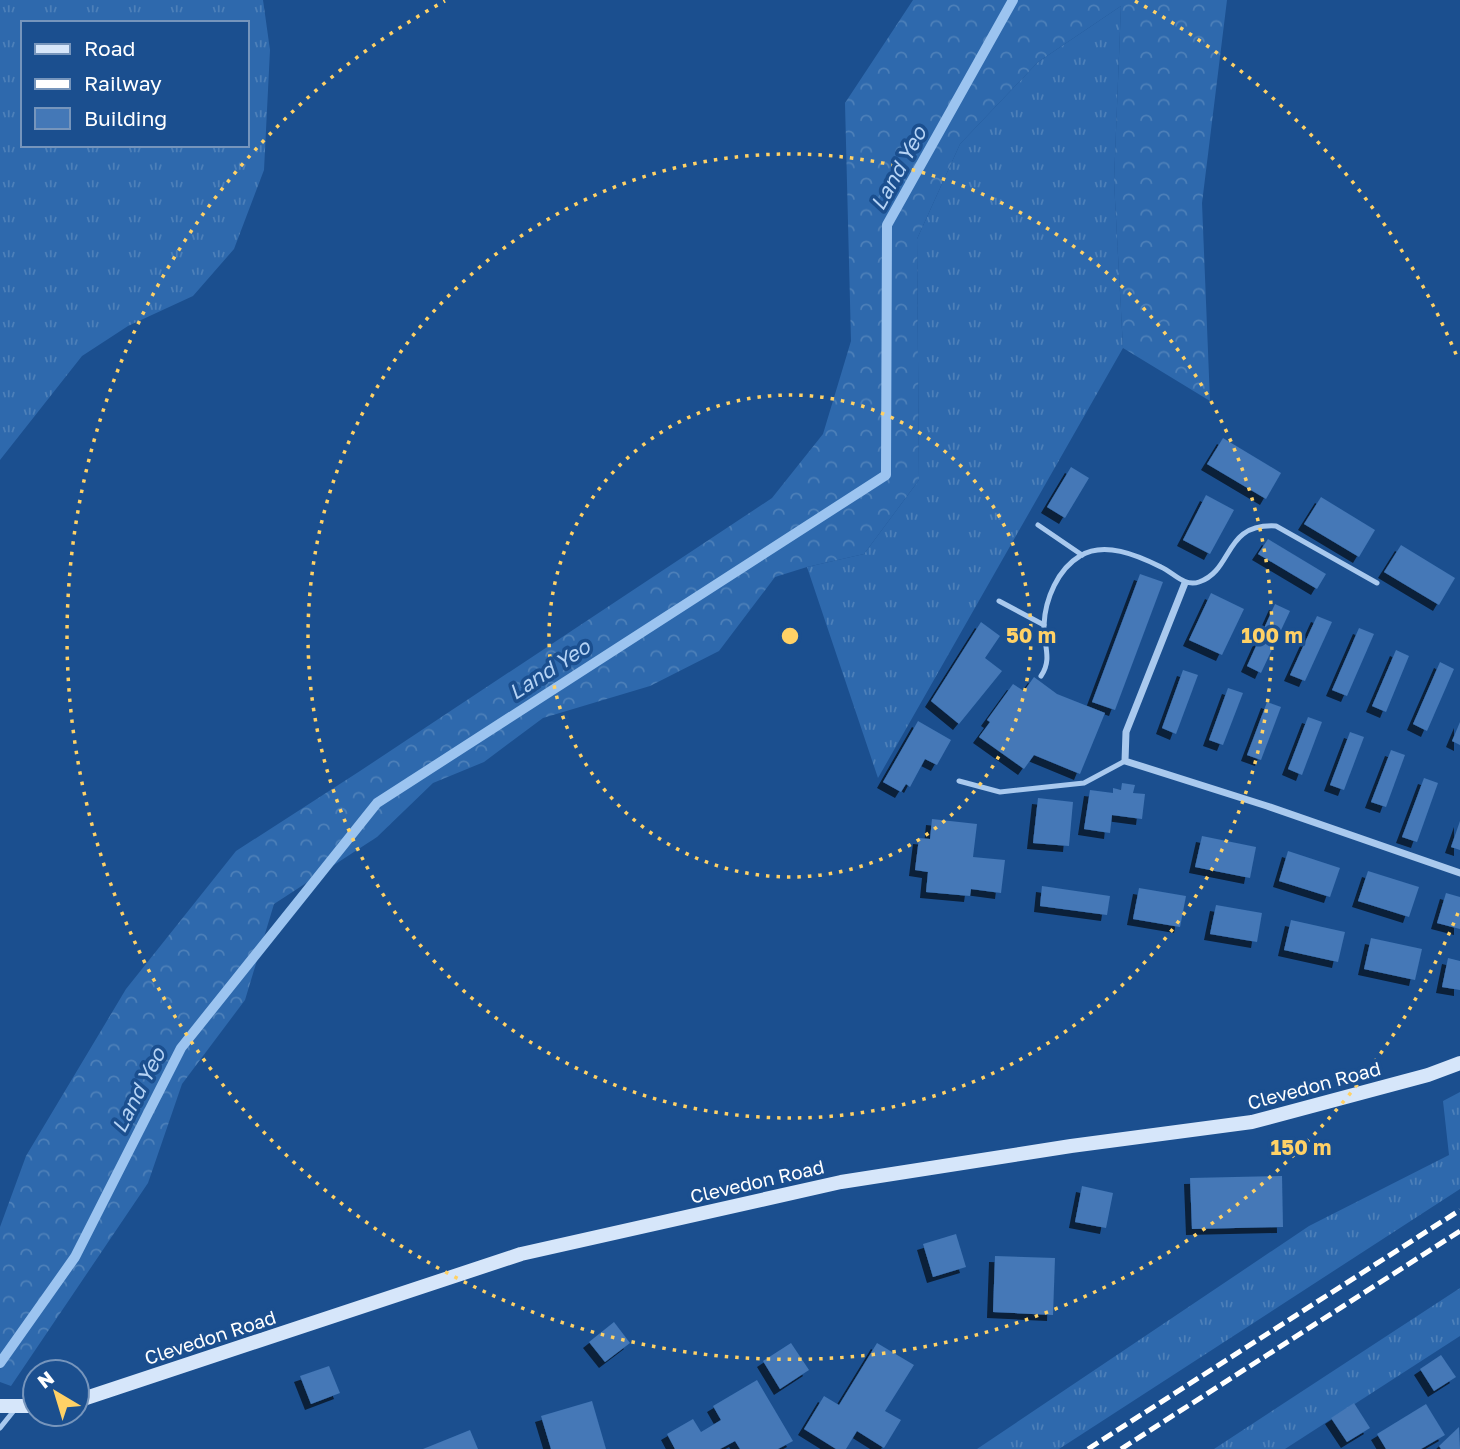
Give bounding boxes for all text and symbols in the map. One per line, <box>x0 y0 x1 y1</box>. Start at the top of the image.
legend <box>21 21 248 147</box>
text: Road <box>84 35 135 61</box>
text: Railway <box>84 70 162 96</box>
text: Building <box>84 105 167 131</box>
water label: Land Yeo <box>864 120 932 214</box>
text: 50 m <box>1006 622 1056 648</box>
text: 100 m <box>1241 622 1303 648</box>
centre of rings <box>778 624 802 648</box>
water label: Land Yeo <box>503 632 596 705</box>
water label: Land Yeo <box>106 1042 171 1137</box>
street label: Clevedon Road <box>1245 1056 1383 1114</box>
text: 150 m <box>1271 1134 1331 1160</box>
street label: Clevedon Road <box>688 1154 826 1208</box>
street label: Clevedon Road <box>141 1305 279 1369</box>
north arrow <box>21 1358 91 1428</box>
text: N <box>32 1366 58 1393</box>

